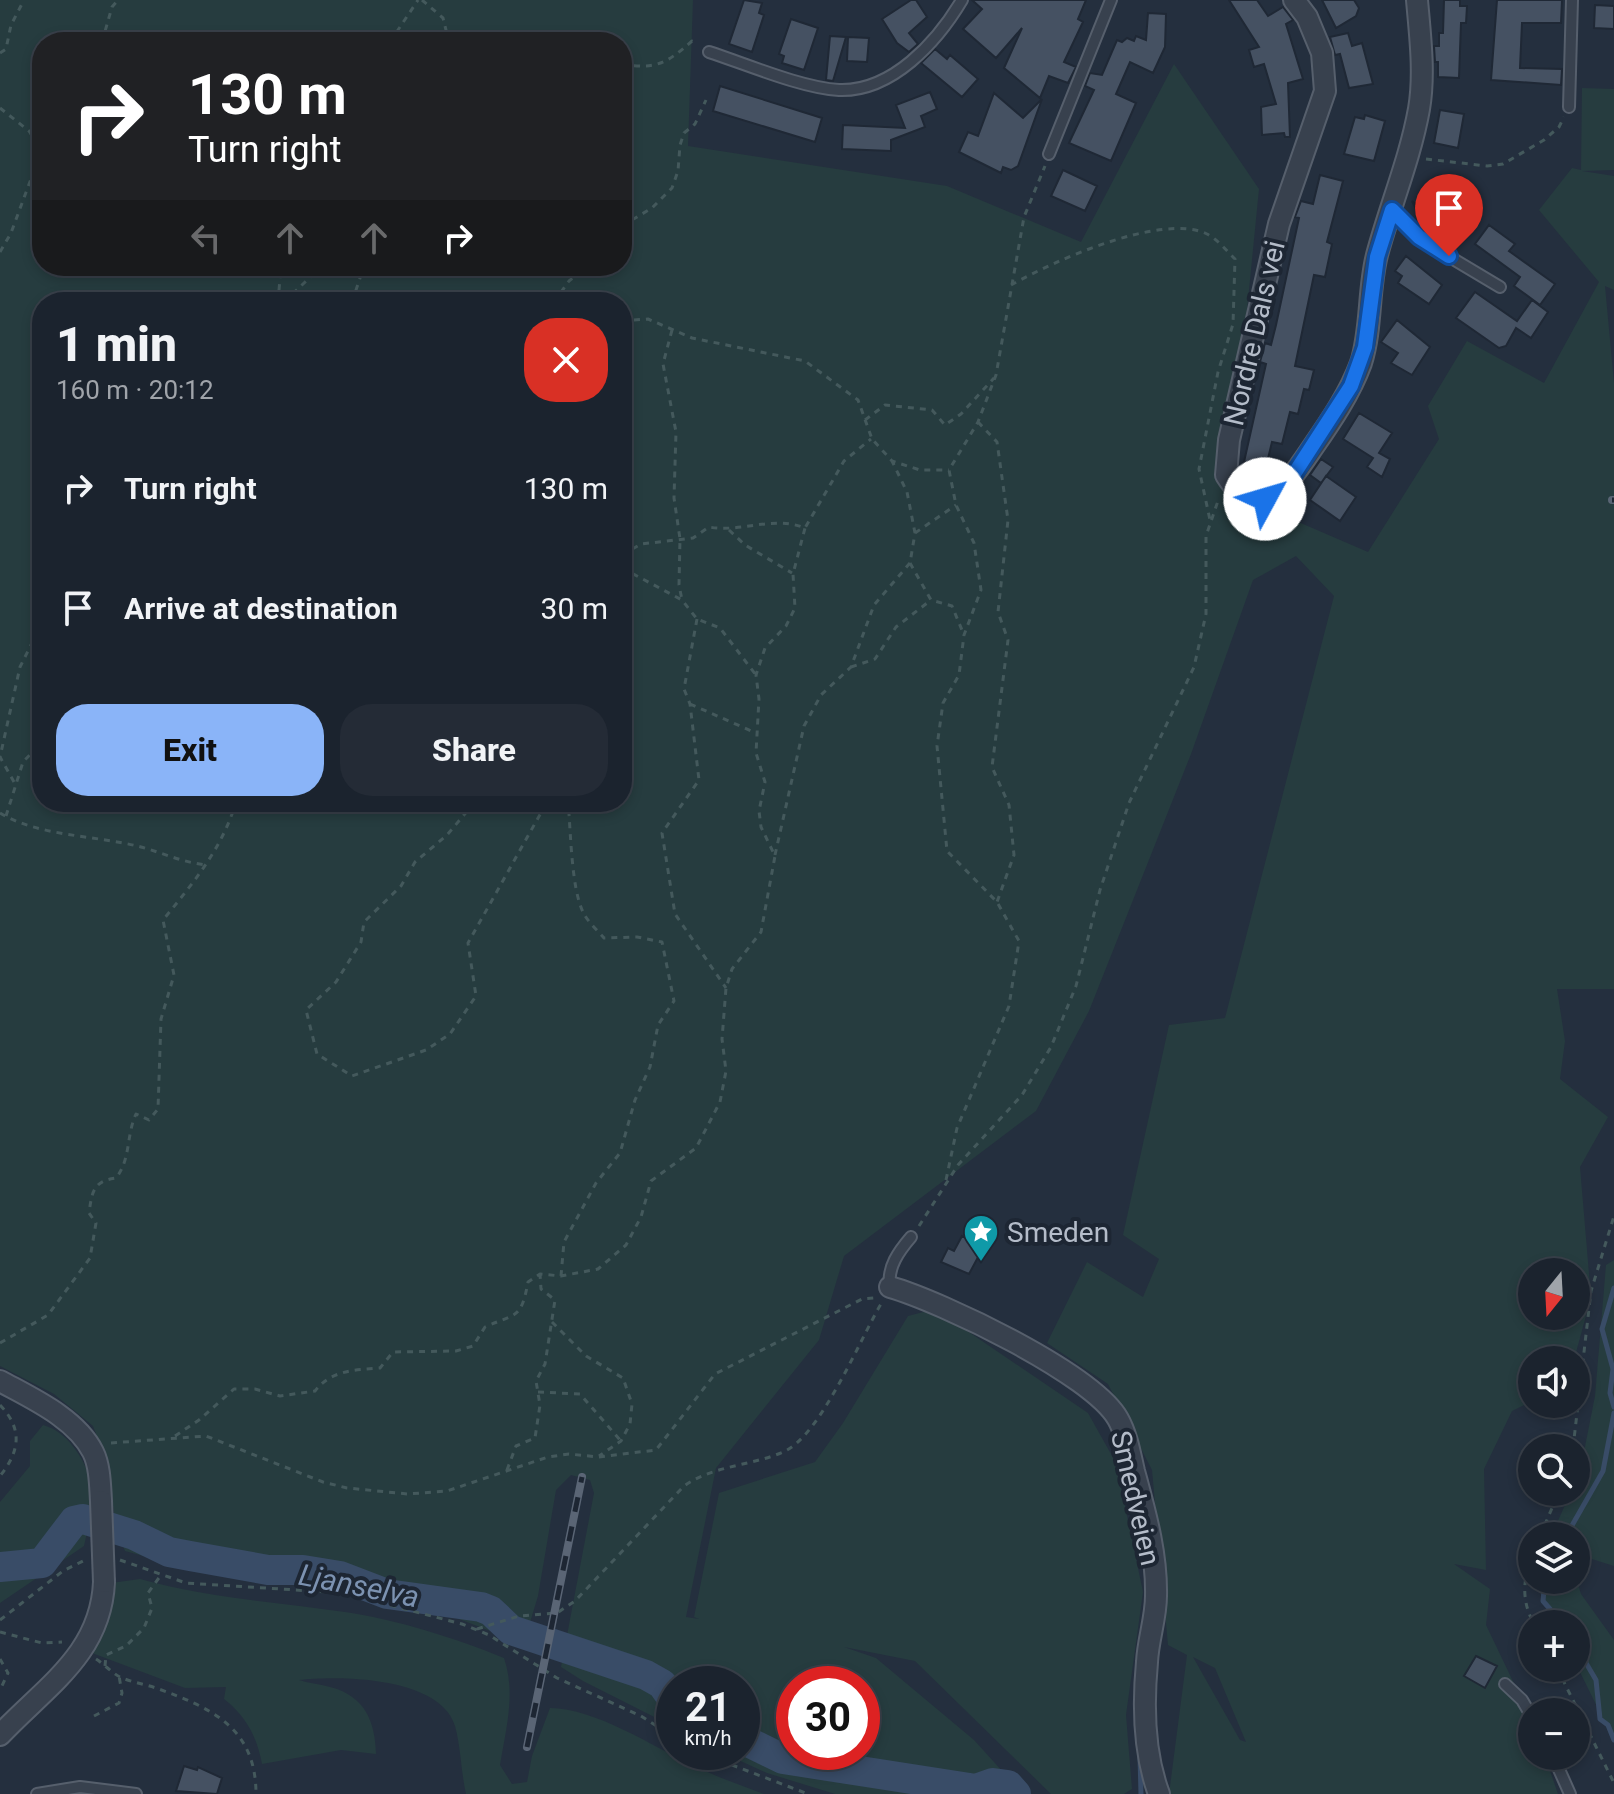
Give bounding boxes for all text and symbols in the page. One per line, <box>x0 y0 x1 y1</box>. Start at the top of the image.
text: 130 m <box>188 62 347 128</box>
icon: right <box>56 64 160 168</box>
text: Turn right <box>188 129 341 171</box>
pin <box>1415 174 1483 256</box>
icon: arrive <box>1427 186 1471 230</box>
icon: left <box>184 216 228 260</box>
icon: ahead <box>268 216 312 260</box>
icon: ahead <box>352 216 396 260</box>
icon: right <box>436 216 480 260</box>
street label: Nordre Dals vei <box>1217 237 1292 429</box>
text: 1 min <box>56 316 177 373</box>
button: close <box>524 318 608 402</box>
text: 160 m · 20:12 <box>56 375 214 405</box>
position arrow <box>1223 457 1307 541</box>
icon: right <box>56 466 100 510</box>
text: Turn right <box>124 471 257 506</box>
text: 130 m <box>524 471 608 506</box>
icon: arrive <box>56 586 100 630</box>
text: Arrive at destination <box>124 591 398 626</box>
text: 30 m <box>541 591 608 626</box>
button: Exit <box>56 704 324 796</box>
button: Share <box>340 704 608 796</box>
place icon: Smeden <box>962 1213 1000 1263</box>
place label: Smeden <box>1007 1216 1109 1249</box>
north arrow <box>1518 1258 1590 1330</box>
map controls <box>1518 1258 1590 1770</box>
button: sound <box>1518 1346 1590 1418</box>
street label: Smedveien <box>1104 1428 1167 1569</box>
button: search <box>1518 1434 1590 1506</box>
button: layers <box>1518 1522 1590 1594</box>
water label: Ljanselva <box>296 1557 422 1614</box>
button: + <box>1518 1610 1590 1682</box>
speed limit sign: 30 <box>776 1666 880 1770</box>
text: 21 <box>685 1684 731 1731</box>
button: − <box>1518 1698 1590 1770</box>
text: km/h <box>685 1726 731 1750</box>

